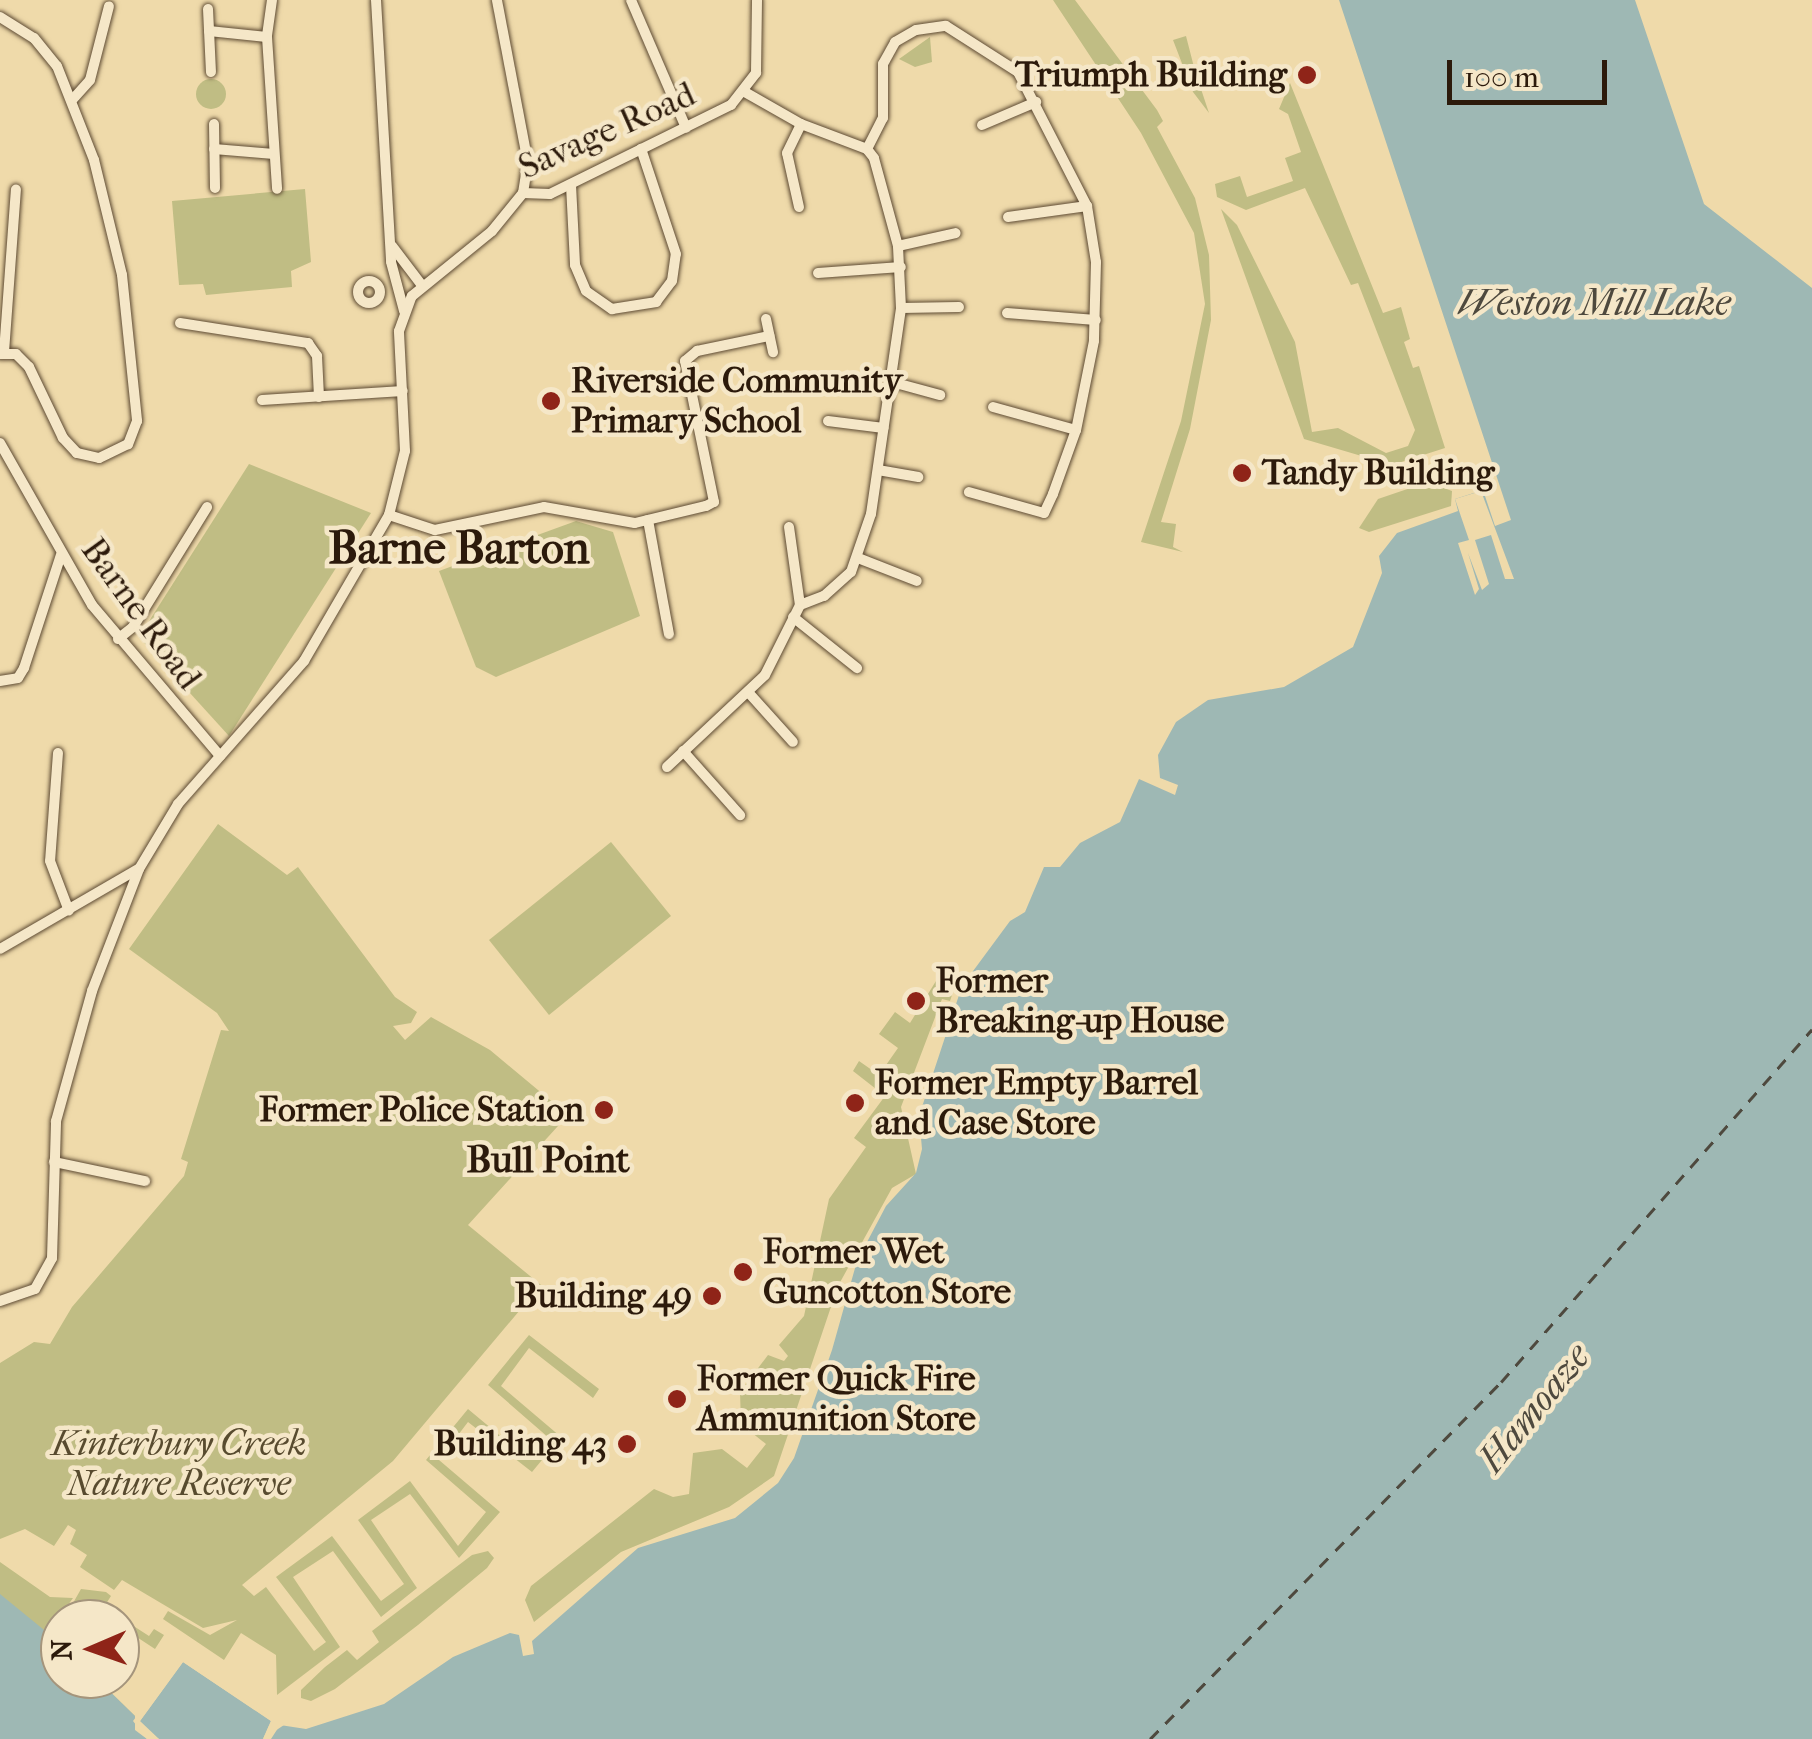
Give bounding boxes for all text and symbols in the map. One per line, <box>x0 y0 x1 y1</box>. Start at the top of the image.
scale bar <box>1452 40 1612 102</box>
place label: Triumph Building <box>1015 54 1287 96</box>
text: 100 m <box>1464 60 1539 95</box>
marker: Triumph Building <box>1296 64 1318 86</box>
street label: Savage Road <box>512 73 702 189</box>
water label: Weston Mill Lake <box>1457 280 1731 326</box>
place label: Riverside Community Primary School <box>571 360 902 442</box>
marker: Riverside Community Primary School <box>540 390 562 412</box>
place label: Tandy Building <box>1262 452 1494 494</box>
marker: Tandy Building <box>1231 462 1253 484</box>
district label: Barne Barton <box>328 522 590 576</box>
street label: Barne Road <box>72 530 210 698</box>
place label: Former Breaking-up House <box>936 960 1224 1042</box>
marker: Former Breaking-up House <box>905 990 927 1012</box>
place label: Former Empty Barrel and Case Store <box>875 1062 1198 1144</box>
place label: Former Police Station <box>259 1089 584 1131</box>
marker: Former Empty Barrel and Case Store <box>844 1092 866 1114</box>
marker: Former Police Station <box>593 1099 615 1121</box>
district label: Bull Point <box>466 1137 630 1183</box>
place label: Former Wet Guncotton Store <box>763 1231 1011 1313</box>
marker: Former Wet Guncotton Store <box>732 1261 754 1283</box>
place label: Building 49 <box>515 1275 692 1317</box>
marker: Building 49 <box>701 1285 723 1307</box>
water label: Hamoaze <box>1469 1335 1599 1481</box>
place label: Former Quick Fire Ammunition Store <box>697 1358 976 1440</box>
marker: Former Quick Fire Ammunition Store <box>666 1388 688 1410</box>
park label: Kinterbury Creek Nature Reserve <box>52 1423 306 1505</box>
place label: Building 43 <box>434 1423 607 1465</box>
marker: Building 43 <box>616 1433 638 1455</box>
north arrow <box>40 1599 140 1699</box>
text: N <box>45 1639 78 1661</box>

